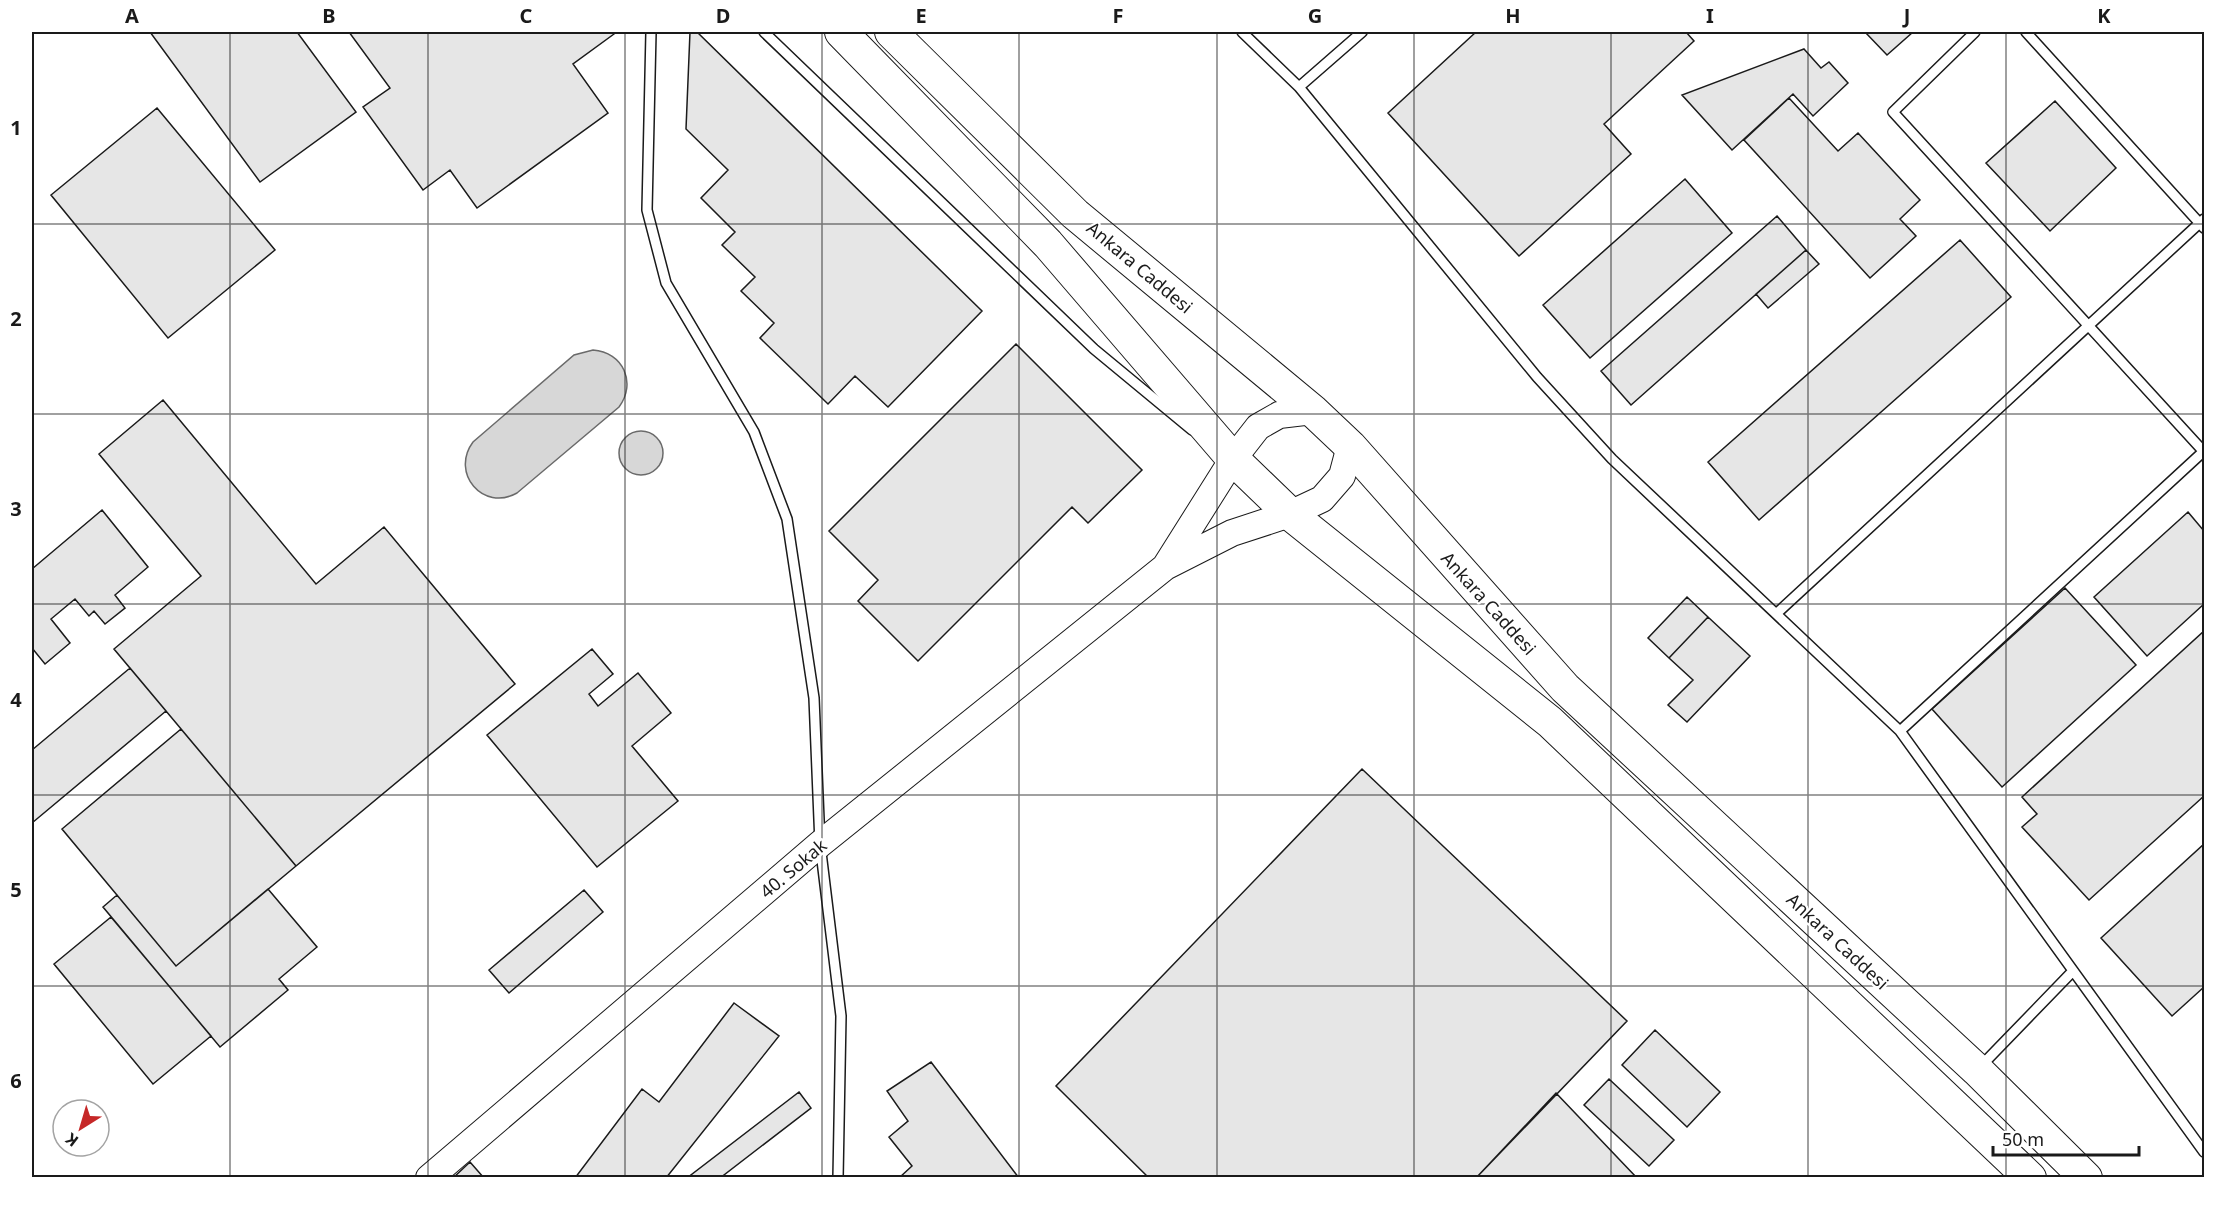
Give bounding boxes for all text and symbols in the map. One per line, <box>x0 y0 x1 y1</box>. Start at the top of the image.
text: A <box>125 2 139 29</box>
text: B <box>322 2 336 29</box>
text: C <box>520 2 533 29</box>
text: D <box>716 2 730 29</box>
text: E <box>915 2 927 29</box>
text: F <box>1113 2 1123 29</box>
text: G <box>1308 2 1322 29</box>
text: H <box>1505 2 1521 29</box>
text: I <box>1706 2 1714 29</box>
text: J <box>1902 2 1910 29</box>
text: K <box>2097 2 2111 29</box>
text: 1 <box>10 114 22 141</box>
street label: Ankara Caddesi <box>1082 216 1198 318</box>
text: 2 <box>10 305 22 332</box>
text: 3 <box>10 495 22 522</box>
street label: Ankara Caddesi <box>1436 546 1542 660</box>
text: 4 <box>10 686 22 713</box>
street label: 40. Sokak <box>755 833 832 903</box>
text: 5 <box>10 876 22 903</box>
street label: Ankara Caddesi <box>1782 887 1894 995</box>
text: 6 <box>10 1067 22 1094</box>
north arrow <box>51 1098 111 1158</box>
scale bar <box>1993 1119 2138 1157</box>
text: 50 m <box>2002 1127 2044 1151</box>
text: K <box>61 1128 83 1152</box>

